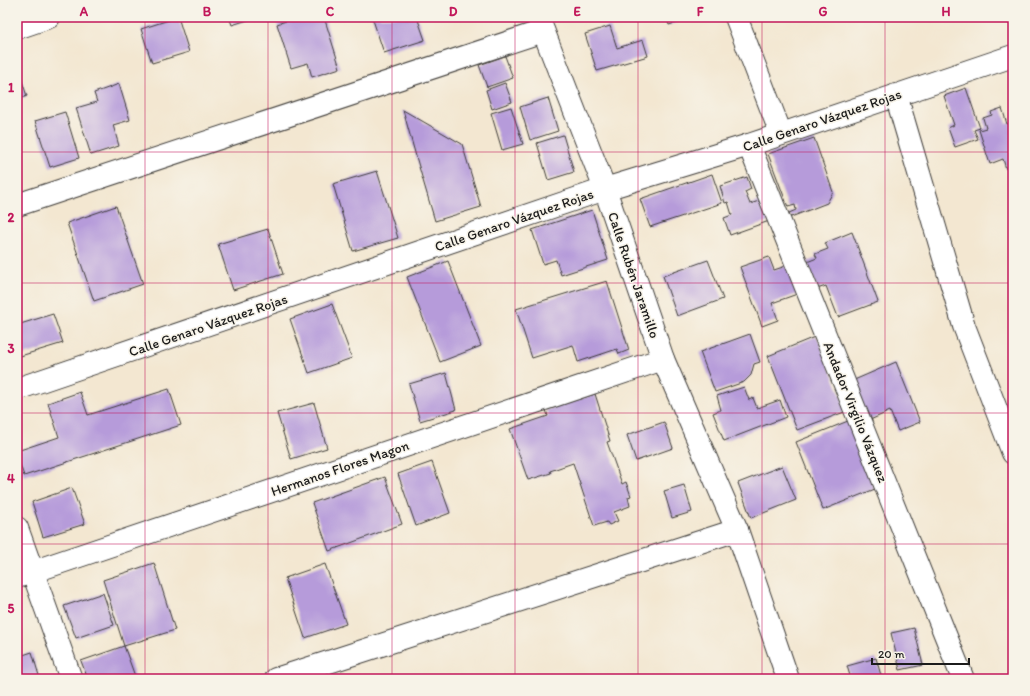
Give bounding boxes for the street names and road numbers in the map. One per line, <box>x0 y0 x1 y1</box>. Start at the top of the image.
street label: Calle Genaro Vázquez Rojas <box>741 85 904 156</box>
street label: Calle Genaro Vázquez Rojas <box>433 185 596 256</box>
street label: Calle Rubén Jaramillo <box>604 210 663 340</box>
street label: Calle Genaro Vázquez Rojas <box>127 290 290 361</box>
street label: Andador Virgilio Vázquez <box>820 339 892 485</box>
street label: Hermanos Flores Magon <box>269 437 411 500</box>

